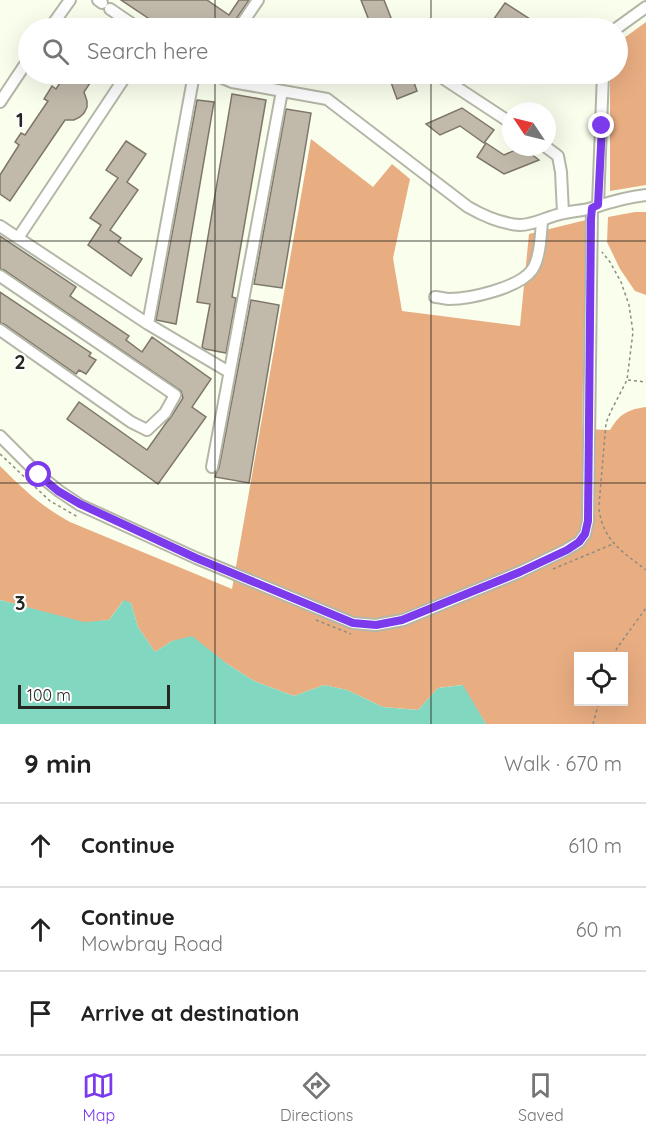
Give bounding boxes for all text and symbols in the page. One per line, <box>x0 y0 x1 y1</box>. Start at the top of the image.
search box <box>18 18 628 84</box>
icon: search <box>39 35 72 68</box>
text: Search here <box>87 37 208 65</box>
north arrow <box>502 102 556 156</box>
text: 1 <box>16 107 24 132</box>
route end <box>588 112 614 138</box>
text: 2 <box>14 349 26 374</box>
route start <box>25 461 51 487</box>
text: 3 <box>15 590 25 615</box>
map controls <box>574 652 628 706</box>
button: locate <box>574 652 628 706</box>
scale bar <box>18 682 170 710</box>
text: 100 m <box>27 685 71 705</box>
text: 9 min <box>24 747 92 780</box>
text: Walk · 670 m <box>504 751 622 776</box>
icon: ahead <box>24 829 57 862</box>
text: Continue <box>81 831 175 859</box>
text: 610 m <box>568 833 622 858</box>
text: Continue <box>81 903 175 931</box>
icon: ahead <box>24 913 57 946</box>
text: 60 m <box>576 917 622 942</box>
text: Mowbray Road <box>81 931 223 956</box>
icon: arrive <box>24 997 57 1030</box>
text: Arrive at destination <box>81 999 299 1027</box>
tab: Map <box>82 1069 115 1125</box>
tab: Directions <box>280 1069 353 1125</box>
tab: Saved <box>518 1069 564 1125</box>

